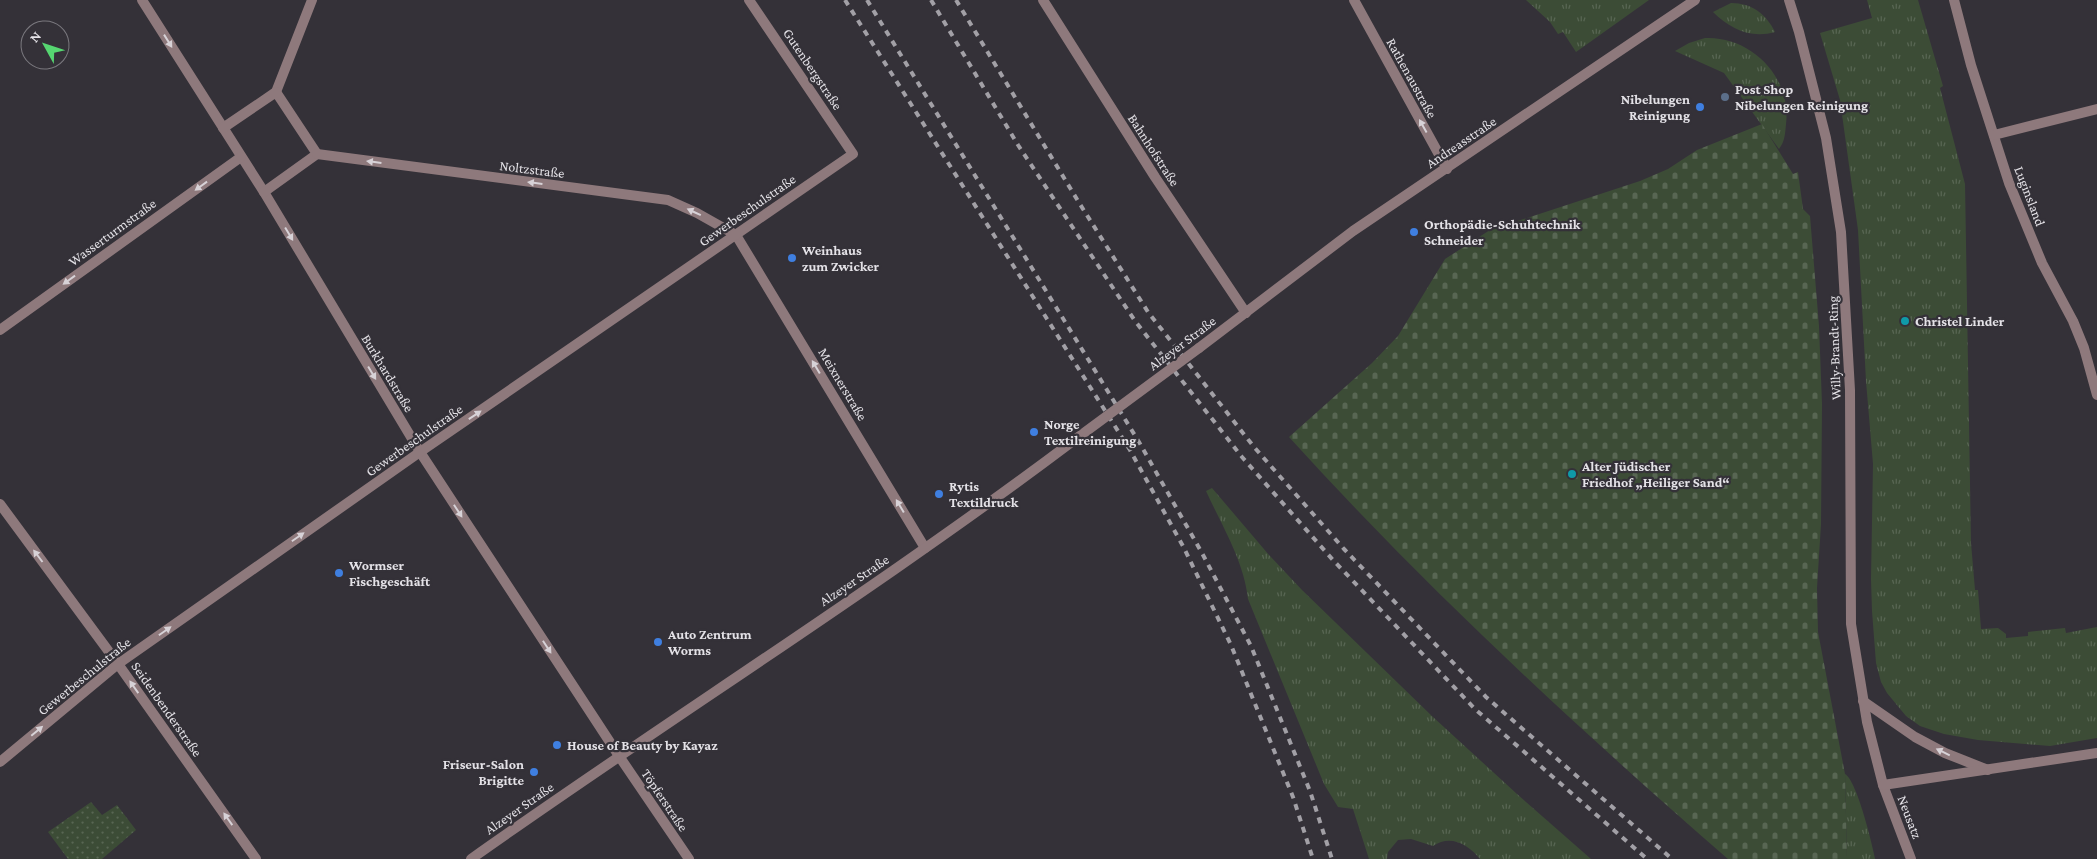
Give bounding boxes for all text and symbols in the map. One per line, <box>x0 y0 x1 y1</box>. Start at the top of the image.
north arrow <box>20 20 70 70</box>
street label: Gutenbergstraße <box>780 25 846 113</box>
text: N <box>26 27 45 45</box>
one-way arrow <box>163 35 172 48</box>
street label: Rathenaustraße <box>1383 35 1441 121</box>
place label: Post Shop Nibelungen Reinigung <box>1735 81 1868 113</box>
place label: Nibelungen Reinigung <box>1621 91 1690 123</box>
marker: Post Shop Nibelungen Reinigung <box>1719 91 1731 103</box>
marker: Nibelungen Reinigung <box>1694 101 1706 113</box>
street label: Bahnhofstraße <box>1125 111 1183 189</box>
street label: Andreasstraße <box>1423 113 1499 171</box>
one-way arrow <box>1419 119 1427 134</box>
one-way arrow <box>365 157 381 165</box>
street label: Noltzstraße <box>499 157 565 181</box>
street label: Luginsland <box>2011 164 2049 229</box>
street label: Gewerbeschulstraße <box>695 171 799 249</box>
one-way arrow <box>526 179 542 187</box>
one-way arrow <box>195 180 208 191</box>
street label: Wasserturmstraße <box>65 195 159 269</box>
one-way arrow <box>687 207 701 215</box>
place label: Orthopädie-Schuhtechnik Schneider <box>1424 216 1581 248</box>
marker: Orthopädie-Schuhtechnik Schneider <box>1408 226 1420 238</box>
one-way arrow <box>284 227 293 240</box>
place label: Weinhaus zum Zwicker <box>801 242 880 274</box>
marker: Weinhaus zum Zwicker <box>786 252 798 264</box>
one-way arrow <box>63 275 76 286</box>
street label: Willy-Brandt-Ring <box>1824 295 1844 400</box>
street label: Alzeyer Straße <box>1145 313 1219 373</box>
place label: Christel Linder <box>1915 313 2005 329</box>
marker: Christel Linder <box>1899 315 1911 327</box>
street label: Burkhardstraße <box>358 331 418 415</box>
street label: Meixnerstraße <box>815 345 871 423</box>
one-way arrow <box>812 360 821 373</box>
one-way arrow <box>368 367 377 380</box>
street label: Gewerbeschulstraße <box>362 401 466 479</box>
one-way arrow <box>468 410 482 420</box>
place label: Norge Textilreinigung <box>1044 416 1136 448</box>
marker: Norge Textilreinigung <box>1028 426 1040 438</box>
place label: Alter Jüdischer Friedhof „Heiliger Sand“ <box>1581 458 1730 491</box>
marker: Alter Jüdischer Friedhof „Heiliger Sand“ <box>1566 468 1578 480</box>
place label: Rytis Textildruck <box>949 478 1019 510</box>
marker: Rytis Textildruck <box>933 488 945 500</box>
one-way arrow <box>896 499 905 512</box>
one-way arrow <box>453 505 463 518</box>
one-way arrow <box>291 532 305 542</box>
one-way arrow <box>33 549 43 563</box>
street label: Alzeyer Straße <box>816 551 892 609</box>
place label: Wormser Fischgeschäft <box>348 557 431 589</box>
marker: Wormser Fischgeschäft <box>333 567 345 579</box>
one-way arrow <box>158 626 172 636</box>
place label: Auto Zentrum Worms <box>667 626 752 658</box>
street label: Gewerbeschulstraße <box>34 634 134 718</box>
marker: Auto Zentrum Worms <box>652 636 664 648</box>
one-way arrow <box>543 641 552 654</box>
street label: Seidenbenderstraße <box>128 659 206 759</box>
one-way arrow <box>129 680 139 693</box>
one-way arrow <box>31 725 44 736</box>
place label: House of Beauty by Kayaz <box>567 737 718 753</box>
marker: House of Beauty by Kayaz <box>551 739 563 751</box>
one-way arrow <box>1936 748 1950 756</box>
place label: Friseur-Salon Brigitte <box>443 756 524 788</box>
marker: Friseur-Salon Brigitte <box>528 766 540 778</box>
street label: Töpferstraße <box>638 766 692 834</box>
street label: Alzeyer Straße <box>482 778 556 838</box>
street label: Neusatz <box>1894 793 1926 841</box>
one-way arrow <box>223 812 233 826</box>

